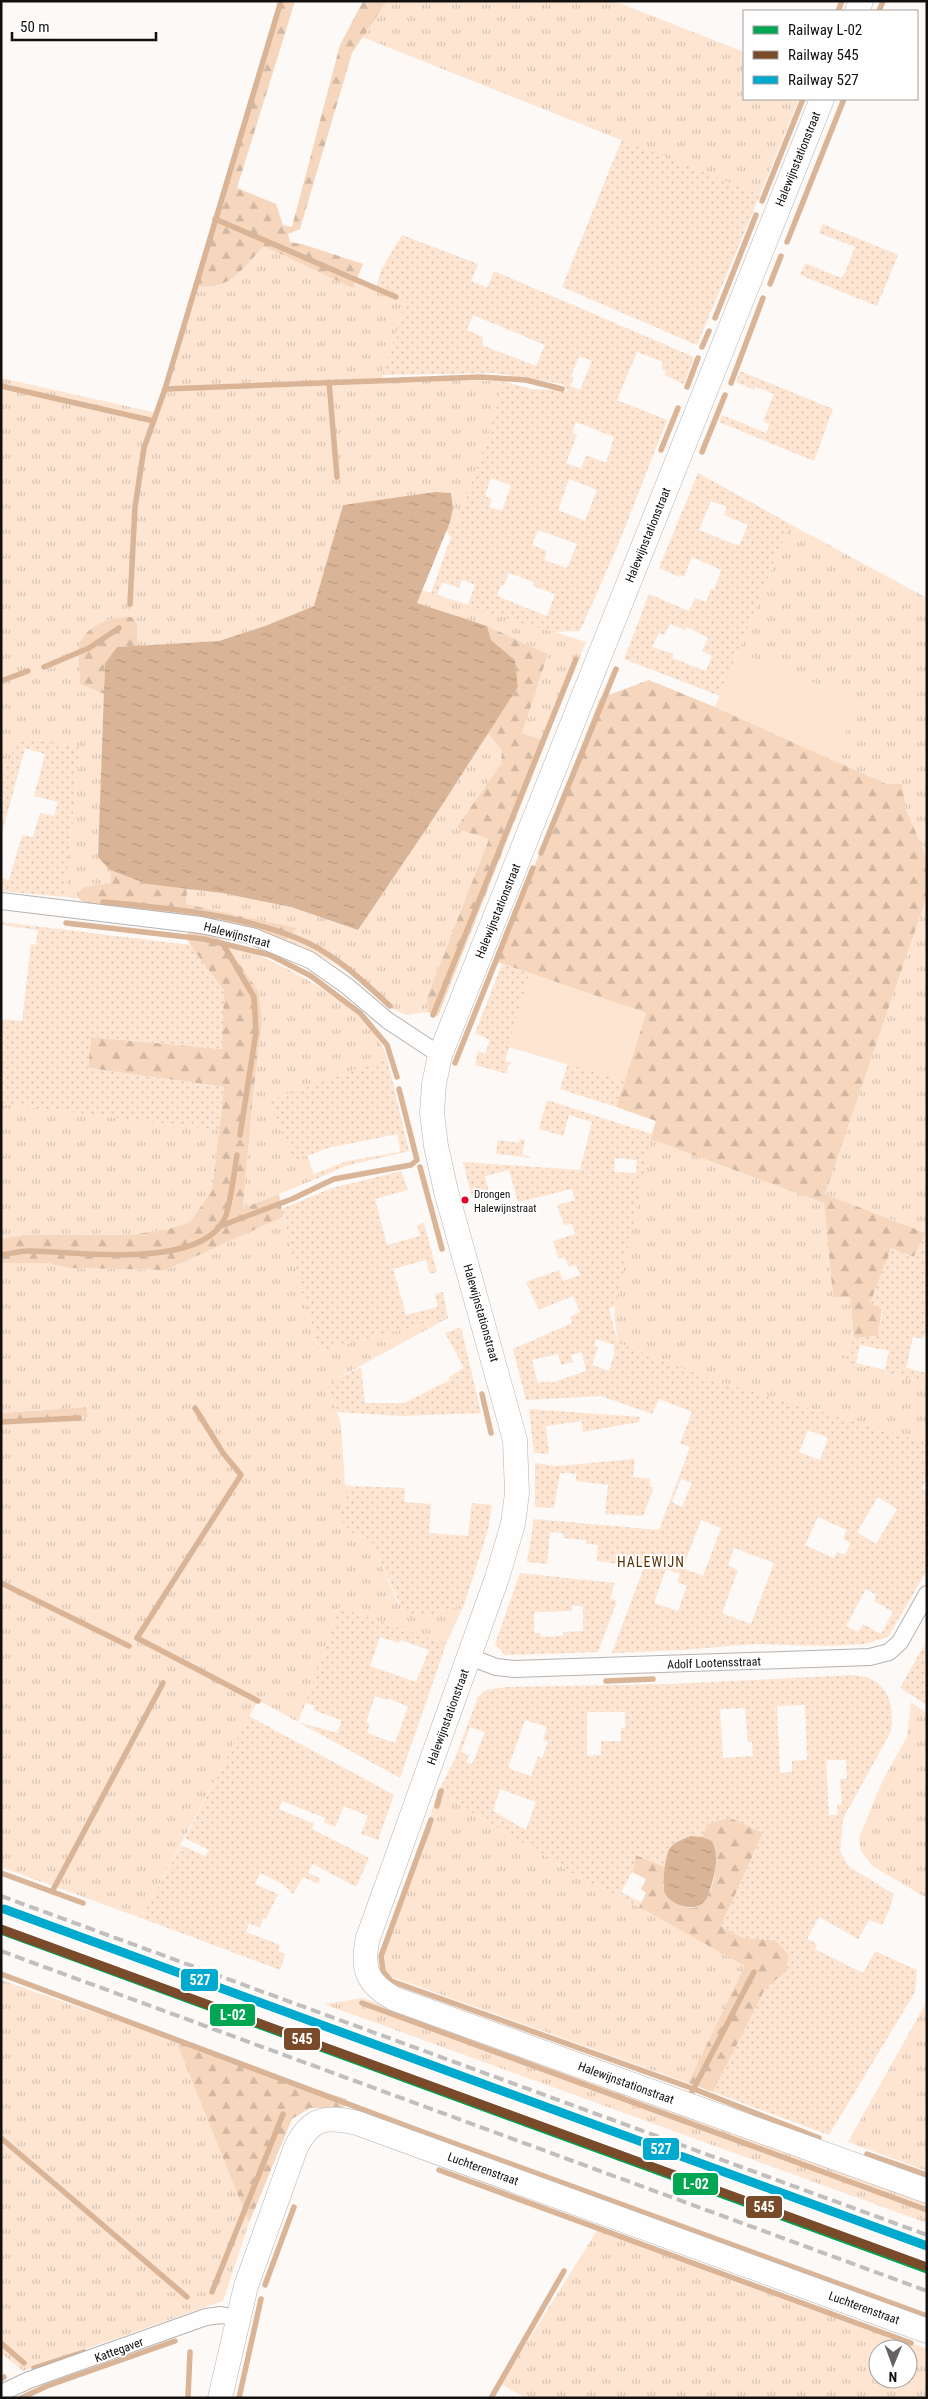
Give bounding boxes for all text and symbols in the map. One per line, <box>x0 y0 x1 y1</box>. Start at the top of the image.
scale bar <box>12 10 156 42</box>
legend <box>743 10 918 100</box>
text: 50 m <box>20 18 50 36</box>
text: Railway L-02 <box>788 21 862 39</box>
text: Railway 545 <box>788 46 859 64</box>
text: Railway 527 <box>788 71 859 89</box>
street label: Halewijnstationstraat <box>773 109 824 208</box>
street label: Halewijnstationstraat <box>623 485 674 584</box>
street label: Halewijnstationstraat <box>473 861 524 960</box>
street label: Halewijnstraat <box>202 919 272 951</box>
place label: Drongen Halewijnstraat <box>474 1188 536 1215</box>
marker: Drongen Halewijnstraat <box>460 1195 470 1205</box>
street label: Halewijnstationstraat <box>460 1263 502 1364</box>
district label: HALEWIJN <box>617 1554 685 1570</box>
street label: Adolf Lootensstraat <box>667 1654 762 1672</box>
street label: Halewijnstationstraat <box>424 1667 472 1767</box>
line badge: 527 <box>180 1968 219 1992</box>
text: 527 <box>189 1972 211 1988</box>
line badge: L-02 <box>209 2003 256 2027</box>
text: L-02 <box>220 2007 246 2023</box>
line badge: 545 <box>283 2027 321 2051</box>
text: 545 <box>291 2031 313 2047</box>
street label: Halewijnstationstraat <box>576 2059 676 2107</box>
line badge: 527 <box>642 2137 680 2161</box>
text: 527 <box>650 2141 672 2157</box>
street label: Luchterenstraat <box>446 2150 521 2188</box>
line badge: L-02 <box>672 2172 719 2196</box>
text: L-02 <box>683 2176 709 2192</box>
line badge: 545 <box>745 2195 783 2219</box>
text: 545 <box>753 2199 775 2215</box>
street label: Luchterenstraat <box>827 2289 902 2327</box>
street label: Kattegaver <box>93 2335 146 2365</box>
north arrow <box>868 2339 918 2389</box>
text: N <box>888 2369 897 2385</box>

